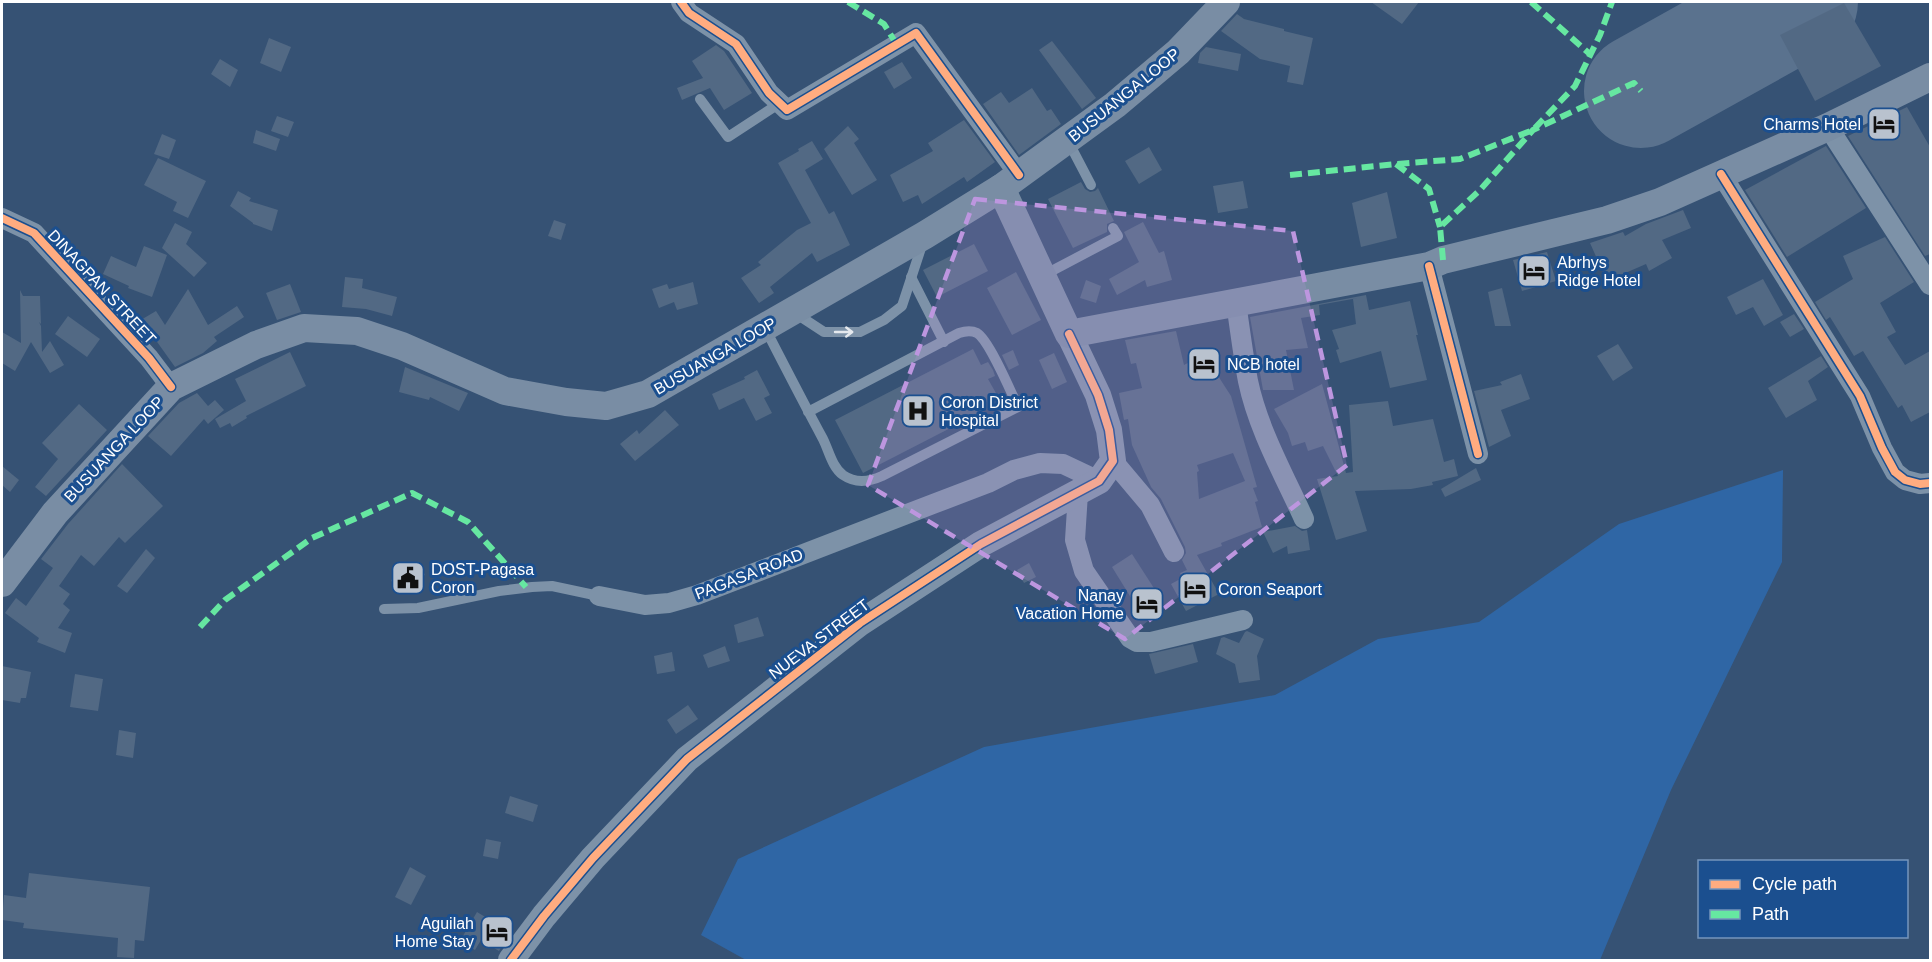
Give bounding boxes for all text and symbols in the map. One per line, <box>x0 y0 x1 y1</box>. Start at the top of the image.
street label: BUSUANGA LOOP <box>1065 45 1183 145</box>
hotel icon: Charms Hotel <box>1866 106 1902 142</box>
place label: Charms Hotel <box>1763 116 1861 133</box>
street label: DINAGPAN STREET <box>45 226 159 348</box>
hotel icon: Abrhys Ridge Hotel <box>1516 253 1552 289</box>
place label: Abrhys Ridge Hotel <box>1557 254 1641 289</box>
street label: BUSUANGA LOOP <box>651 314 779 398</box>
one-way arrow <box>834 326 854 338</box>
hotel icon: NCB hotel <box>1186 346 1222 382</box>
place label: NCB hotel <box>1227 356 1300 373</box>
street label: BUSUANGA LOOP <box>61 393 167 505</box>
hospital icon: Coron District Hospital <box>900 393 936 429</box>
place label: Coron District Hospital <box>941 394 1038 429</box>
street label: PAGASA ROAD <box>693 546 805 602</box>
public building icon: DOST-Pagasa Coron <box>390 560 426 596</box>
place label: DOST-Pagasa Coron <box>431 561 534 596</box>
hotel icon: Coron Seaport <box>1177 571 1213 607</box>
place label: Coron Seaport <box>1218 581 1323 598</box>
hotel icon: Nanay Vacation Home <box>1129 586 1165 622</box>
place label: Nanay Vacation Home <box>1016 587 1124 622</box>
street label: NUEVA STREET <box>766 596 872 682</box>
legend <box>1698 860 1908 938</box>
text: Cycle path <box>1752 874 1837 894</box>
text: Path <box>1752 904 1789 924</box>
hotel icon: Aguilah Home Stay <box>479 914 515 950</box>
place label: Aguilah Home Stay <box>395 915 474 950</box>

